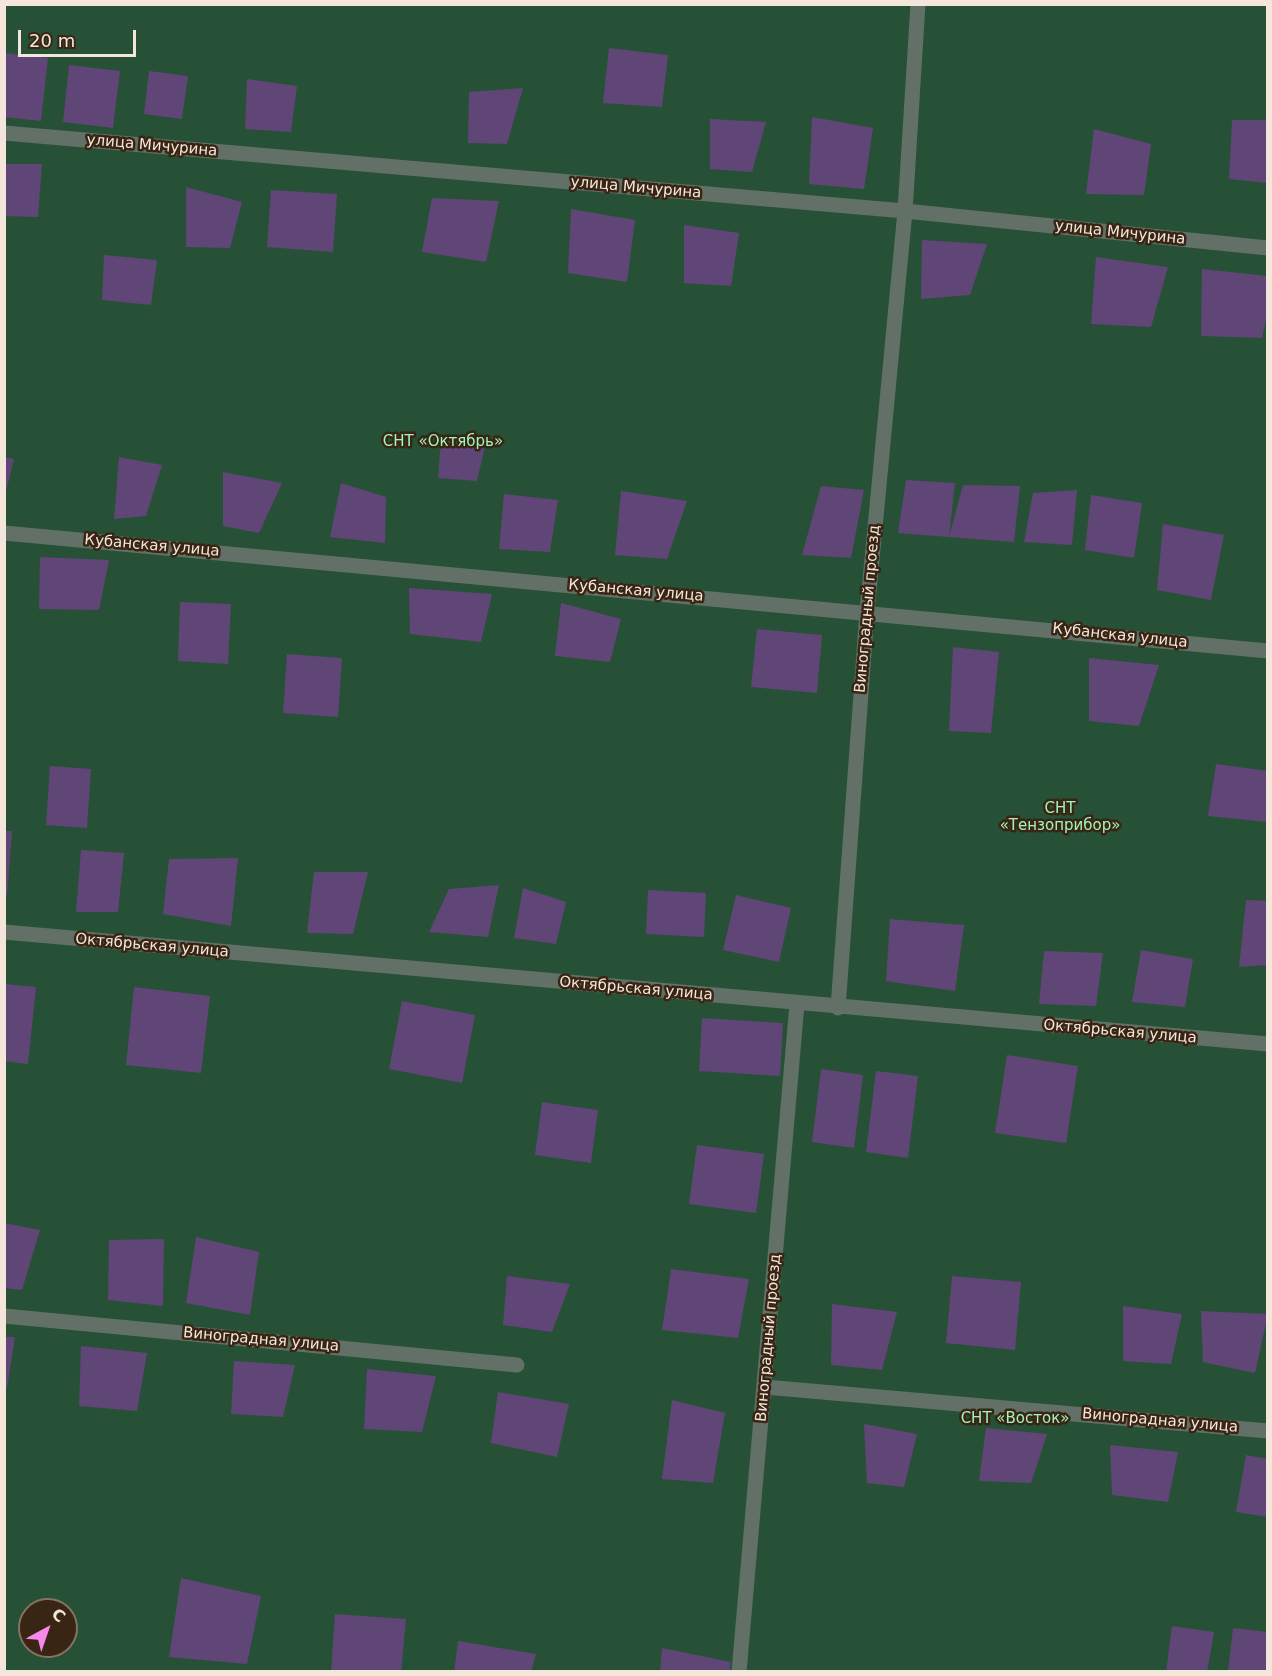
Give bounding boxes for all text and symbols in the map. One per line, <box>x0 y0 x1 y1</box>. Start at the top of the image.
scale bar <box>21 18 140 56</box>
text: 20 m <box>29 30 75 51</box>
street label: улица Мичурина <box>86 131 218 161</box>
street label: улица Мичурина <box>570 173 702 203</box>
street label: улица Мичурина <box>1054 217 1186 249</box>
park label: СНТ «Октябрь» <box>383 433 503 451</box>
street label: Виноградный проезд <box>852 524 884 694</box>
street label: Кубанская улица <box>84 531 220 561</box>
street label: Кубанская улица <box>568 576 704 606</box>
street label: Кубанская улица <box>1052 620 1188 652</box>
park label: СНТ «Тензоприбор» <box>1000 800 1120 835</box>
street label: Октябрьская улица <box>74 930 230 962</box>
street label: Октябрьская улица <box>558 973 714 1005</box>
street label: Октябрьская улица <box>1042 1016 1198 1048</box>
street label: Виноградный проезд <box>753 1253 785 1423</box>
street label: Виноградная улица <box>182 1324 340 1356</box>
street label: Виноградная улица <box>1081 1405 1239 1437</box>
park label: СНТ «Восток» <box>961 1410 1069 1428</box>
north arrow <box>18 1598 78 1658</box>
text: С <box>48 1604 69 1626</box>

